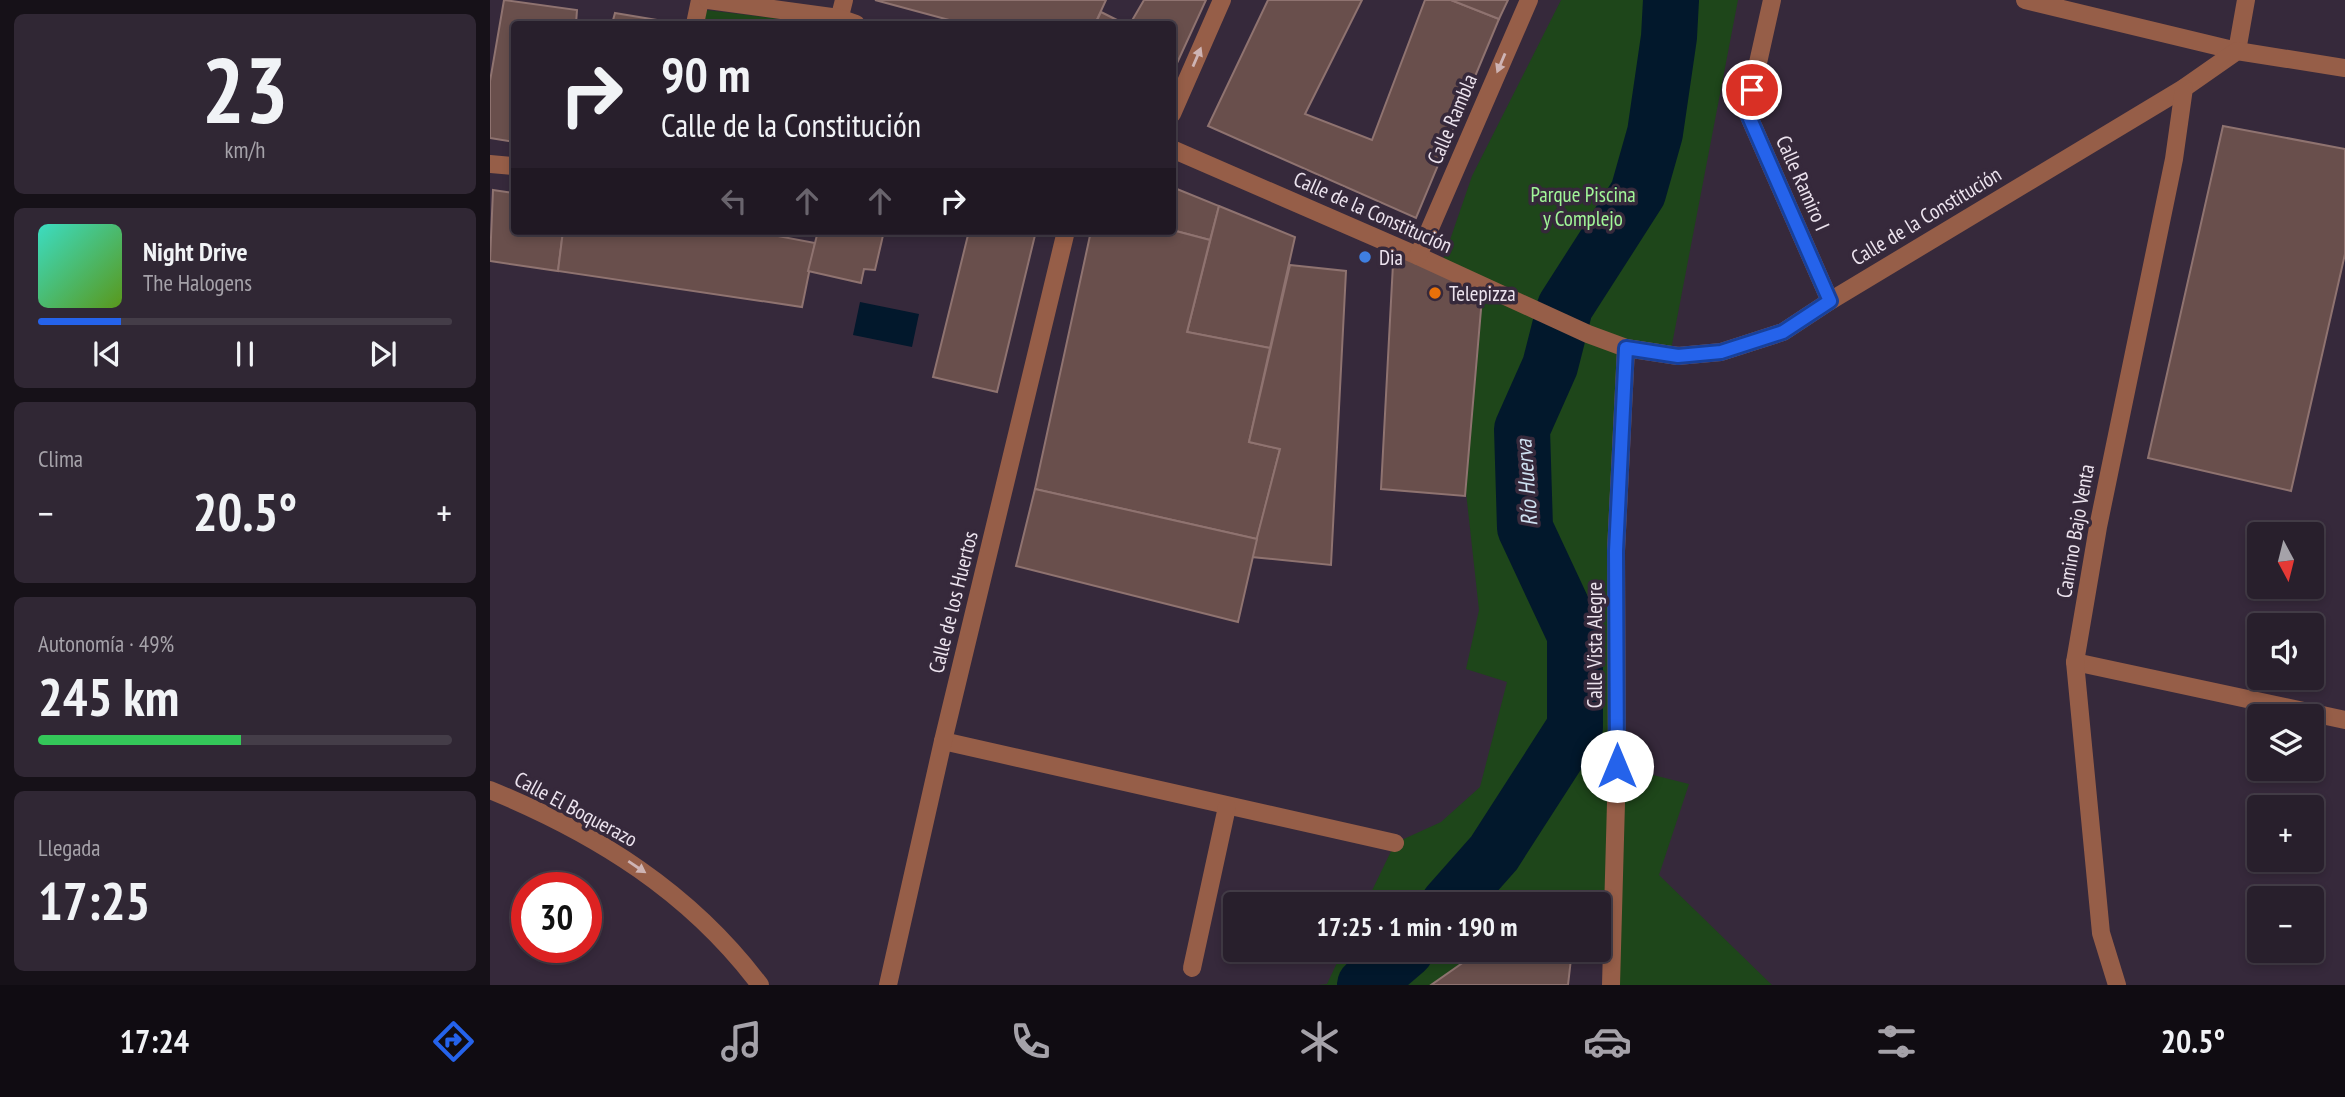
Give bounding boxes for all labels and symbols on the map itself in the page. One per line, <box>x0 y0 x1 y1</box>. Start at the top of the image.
one-way arrow <box>1191 47 1203 67</box>
one-way arrow <box>1496 52 1507 73</box>
pin <box>1722 60 1782 120</box>
street label: Calle Rambla <box>1421 70 1483 168</box>
street label: Calle Ramiro I <box>1770 131 1836 235</box>
street label: Calle de la Constitución <box>1846 160 2006 272</box>
street label: Calle de la Constitución <box>1290 165 1456 259</box>
park label: Parque Piscina y Complejo <box>1530 181 1636 232</box>
place label: Dia <box>1379 244 1403 271</box>
marker: Dia <box>1357 249 1373 265</box>
place label: Telepizza <box>1449 280 1516 307</box>
marker: Telepizza <box>1427 285 1443 301</box>
water label: Río Huerva <box>1508 437 1544 527</box>
street label: Camino Bajo Venta <box>2050 462 2100 600</box>
north arrow <box>2247 522 2324 598</box>
street label: Calle de los Huertos <box>922 528 984 676</box>
street label: Calle Vista Alegre <box>1581 582 1608 708</box>
position arrow <box>1580 729 1654 803</box>
street label: Calle El Boquerazo <box>510 765 642 853</box>
one-way arrow <box>627 860 647 873</box>
speed limit sign: 30 <box>511 872 602 963</box>

